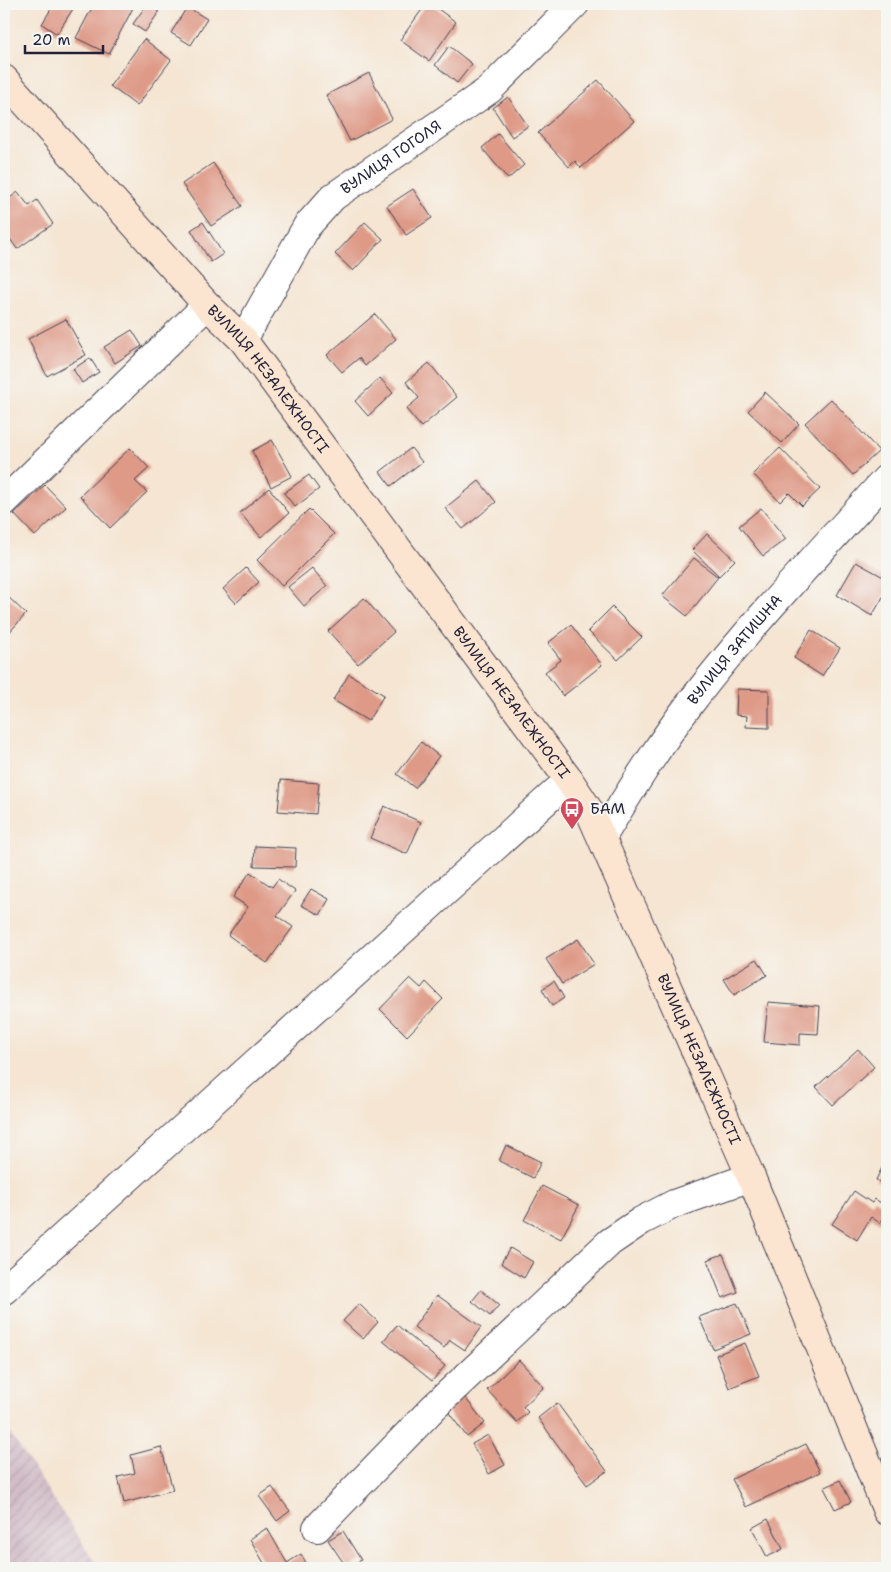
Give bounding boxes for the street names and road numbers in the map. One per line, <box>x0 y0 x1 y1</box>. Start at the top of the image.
street label: ВУЛИЦЯ ГОГОЛЯ <box>337 116 445 199</box>
street label: ВУЛИЦЯ НЕЗАЛЕЖНОСТІ <box>203 301 333 457</box>
street label: ВУЛИЦЯ ЗАТИШНА <box>683 590 787 709</box>
street label: ВУЛИЦЯ НЕЗАЛЕЖНОСТІ <box>449 622 574 782</box>
street label: ВУЛИЦЯ НЕЗАЛЕЖНОСТІ <box>653 971 745 1148</box>

